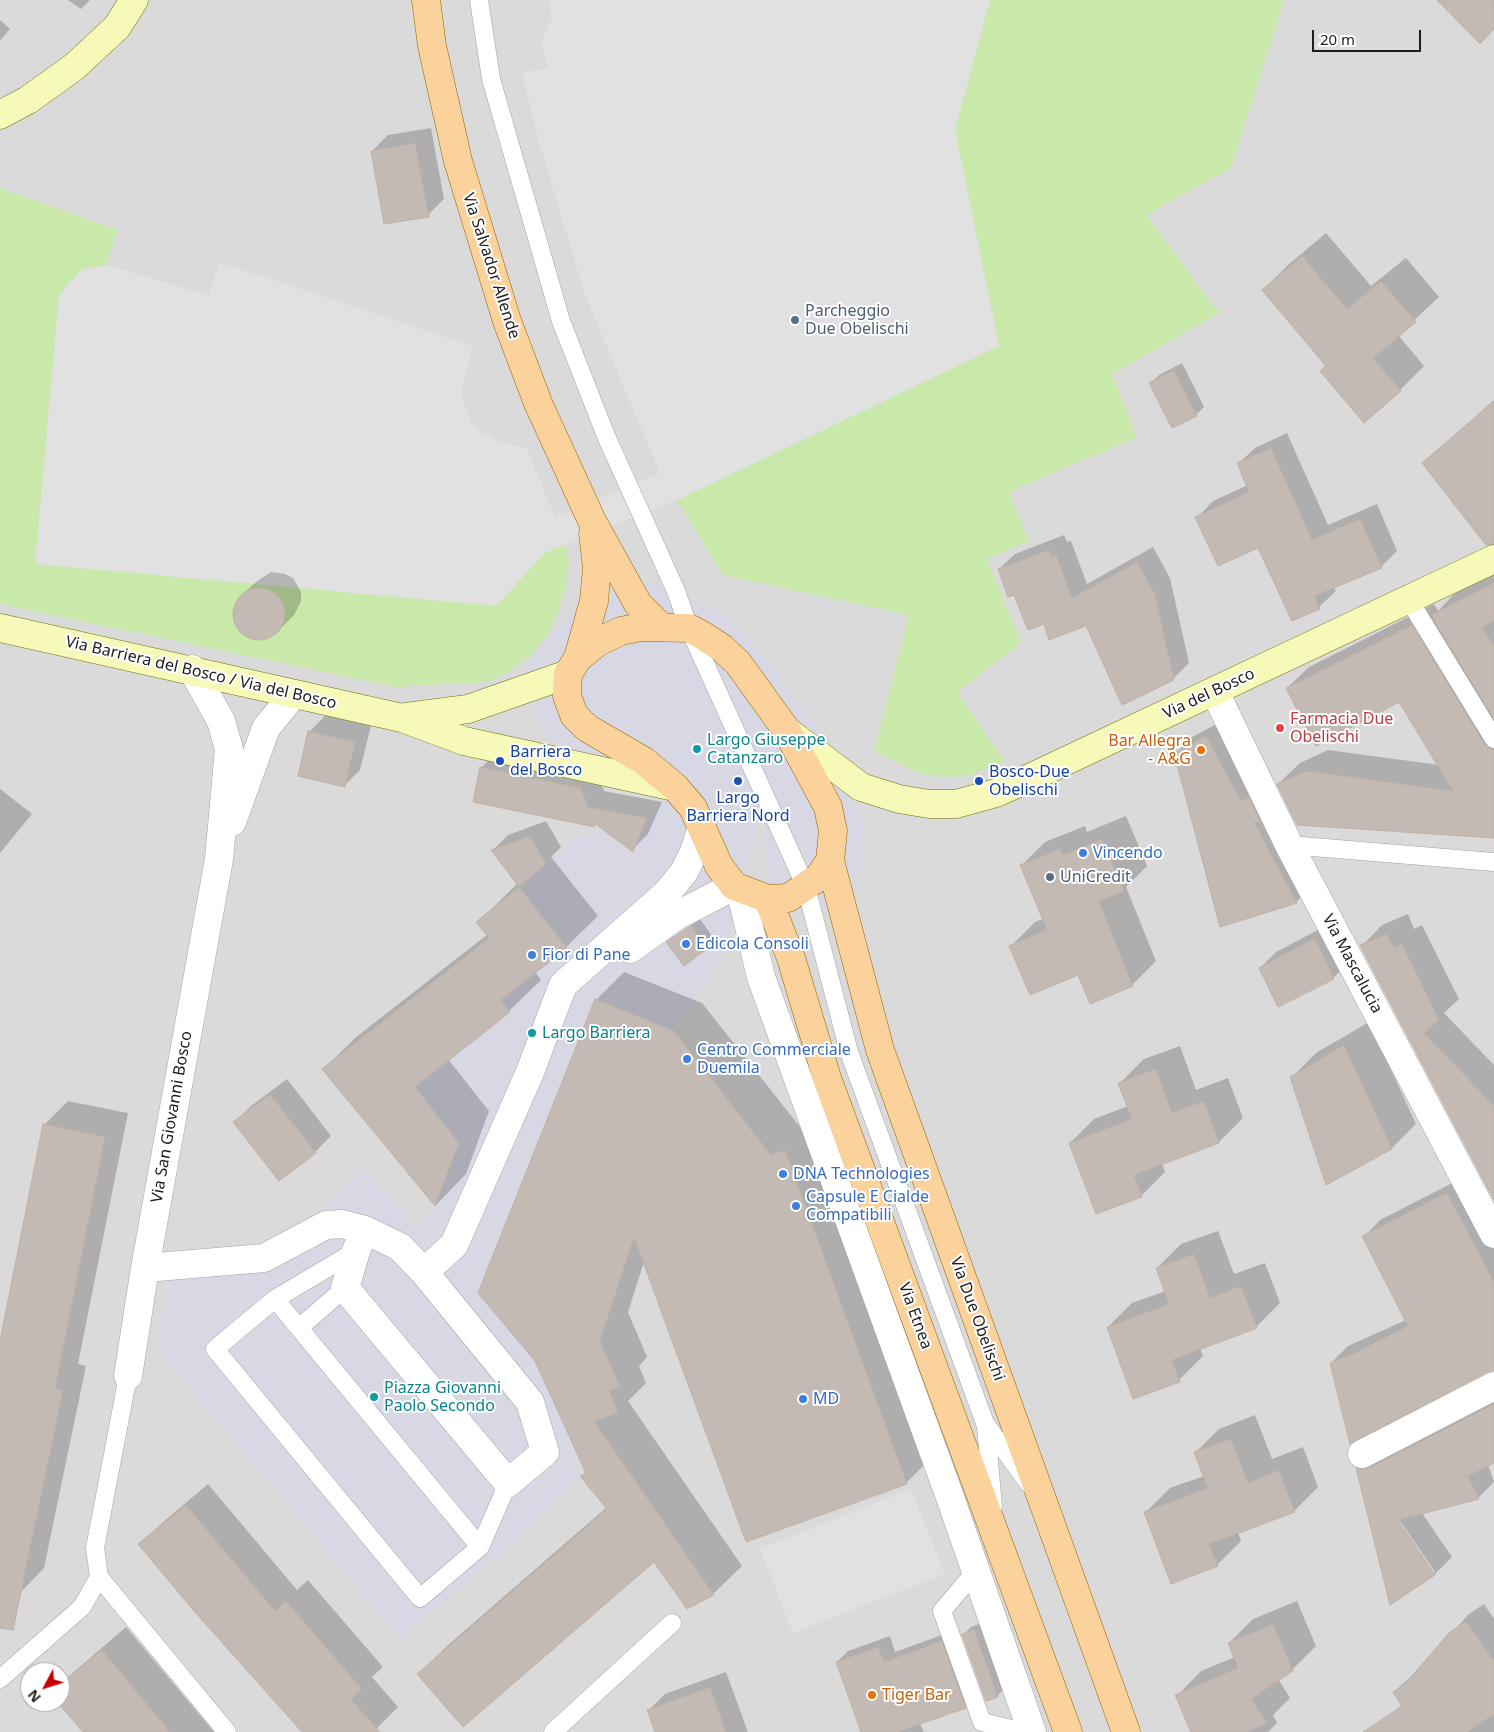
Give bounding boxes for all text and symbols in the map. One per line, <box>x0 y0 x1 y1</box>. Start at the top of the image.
scale bar <box>1314 20 1423 52</box>
text: 20 m <box>1320 29 1355 49</box>
street label: Via Salvador Allende <box>458 191 524 341</box>
place label: Parcheggio Due Obelischi <box>805 301 909 339</box>
marker: Parcheggio Due Obelischi <box>789 314 801 326</box>
street label: Via Barriera del Bosco / Via del Bosco <box>64 632 338 714</box>
street label: Via del Bosco <box>1160 664 1258 724</box>
place label: Farmacia Due Obelischi <box>1290 709 1393 747</box>
marker: Farmacia Due Obelischi <box>1274 722 1286 734</box>
place label: Largo Giuseppe Catanzaro <box>707 730 826 768</box>
place label: Bar Allegra - A&G <box>1108 731 1191 769</box>
place label: Barriera del Bosco <box>510 742 582 780</box>
marker: Largo Giuseppe Catanzaro <box>691 743 703 755</box>
marker: Bar Allegra - A&G <box>1195 744 1207 756</box>
marker: Barriera del Bosco <box>494 755 506 767</box>
place label: Bosco-Due Obelischi <box>989 762 1070 800</box>
marker: Largo Barriera Nord <box>732 775 744 787</box>
marker: Bosco-Due Obelischi <box>973 775 985 787</box>
place label: Largo Barriera Nord <box>686 788 790 826</box>
place label: Vincendo <box>1093 843 1163 863</box>
marker: Vincendo <box>1077 847 1089 859</box>
place label: UniCredit <box>1060 867 1131 887</box>
marker: UniCredit <box>1044 871 1056 883</box>
street label: Via Mascalucia <box>1318 911 1386 1017</box>
place label: Edicola Consoli <box>696 934 809 954</box>
marker: Edicola Consoli <box>680 938 692 950</box>
place label: Fior di Pane <box>542 945 631 965</box>
marker: Fior di Pane <box>526 949 538 961</box>
place label: Largo Barriera <box>542 1023 650 1043</box>
marker: Largo Barriera <box>526 1027 538 1039</box>
street label: Via San Giovanni Bosco <box>147 1030 197 1204</box>
place label: Centro Commerciale Duemila <box>697 1040 851 1078</box>
marker: Centro Commerciale Duemila <box>681 1053 693 1065</box>
place label: DNA Technologies <box>793 1164 930 1184</box>
marker: DNA Technologies <box>777 1168 789 1180</box>
place label: Capsule E Cialde Compatibili <box>806 1187 929 1225</box>
marker: Capsule E Cialde Compatibili <box>790 1200 802 1212</box>
street label: Via Due Obelischi <box>946 1254 1008 1384</box>
street label: Via Etnea <box>894 1280 936 1352</box>
place label: Piazza Giovanni Paolo Secondo <box>384 1378 501 1416</box>
place label: MD <box>813 1389 839 1409</box>
marker: Piazza Giovanni Paolo Secondo <box>368 1391 380 1403</box>
marker: MD <box>797 1393 809 1405</box>
north arrow <box>20 1662 70 1712</box>
place label: Tiger Bar <box>882 1685 951 1705</box>
text: N <box>23 1686 45 1707</box>
marker: Tiger Bar <box>866 1689 878 1701</box>

